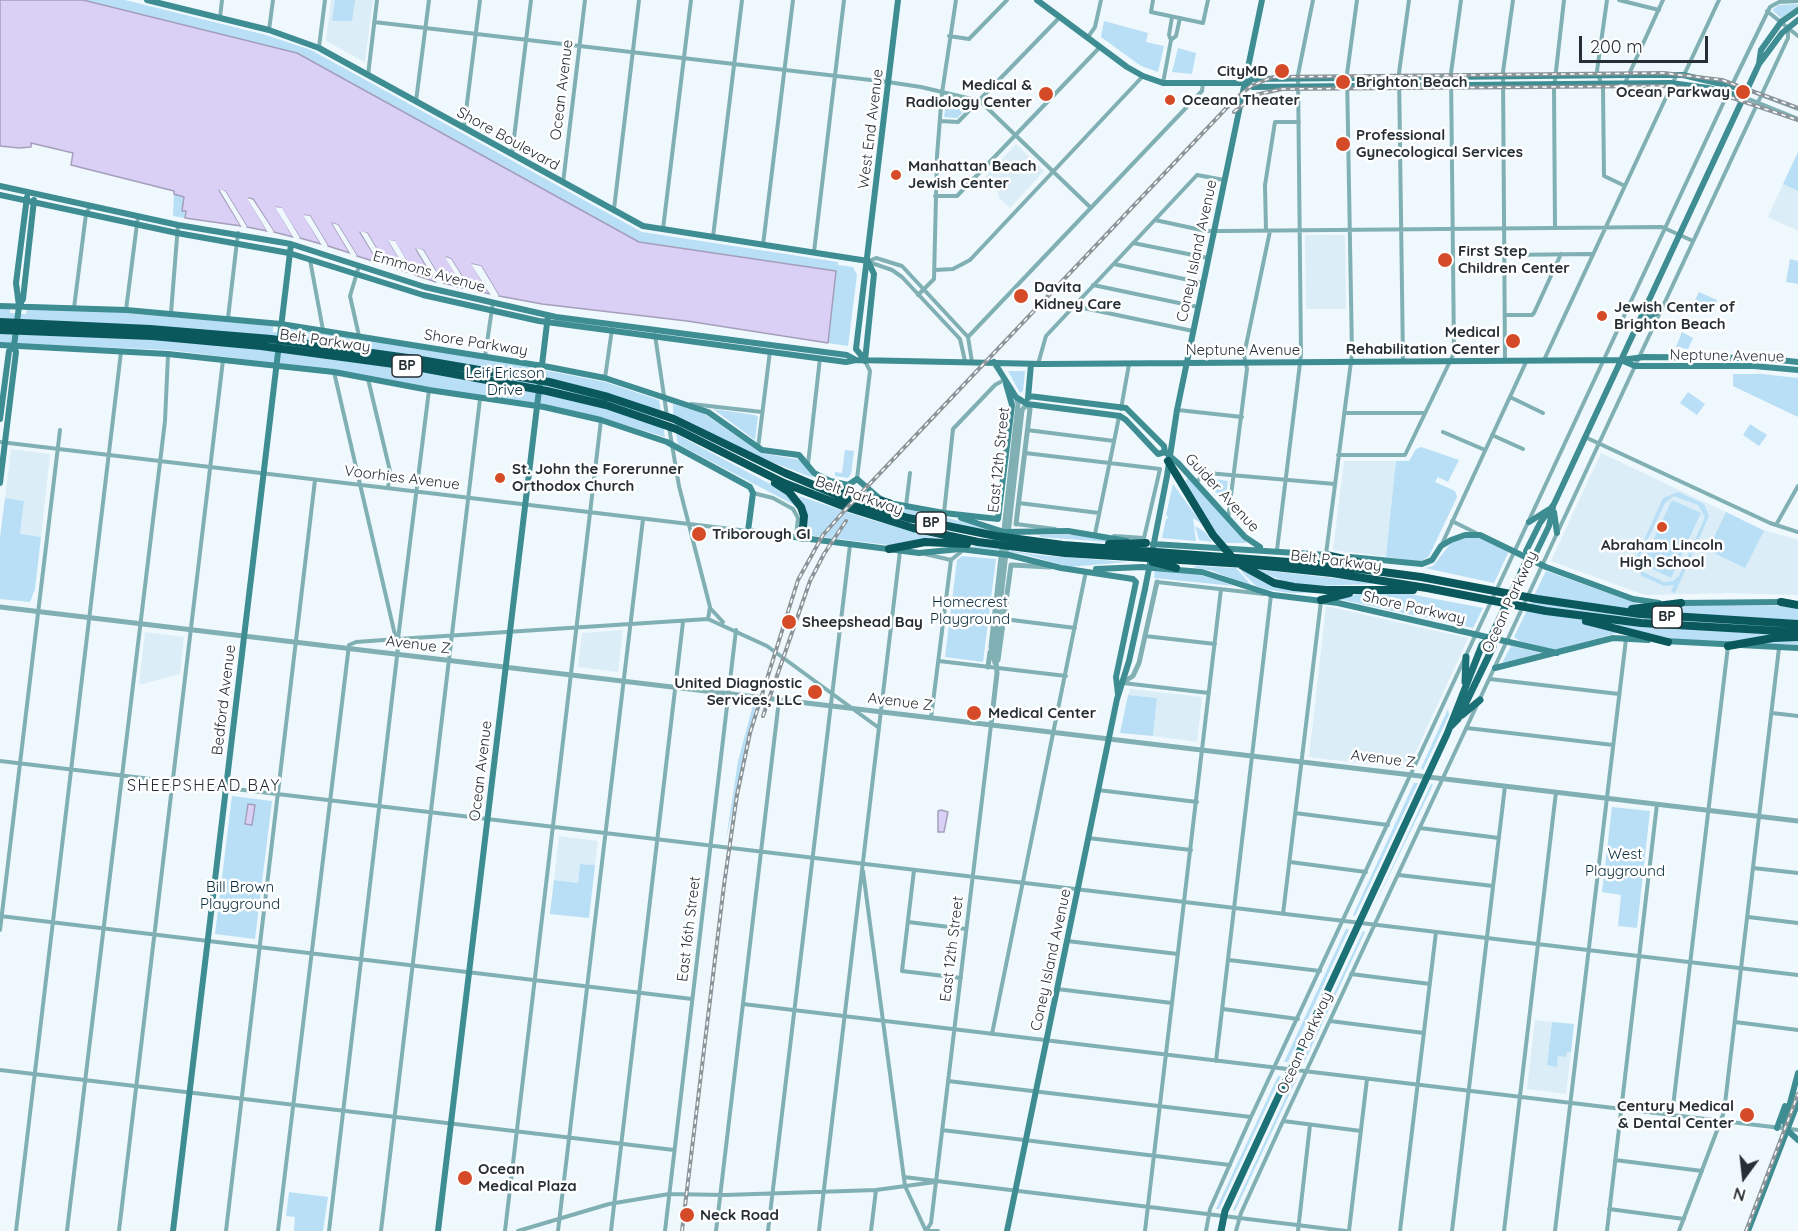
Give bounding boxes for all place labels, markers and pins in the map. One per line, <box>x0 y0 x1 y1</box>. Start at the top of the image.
place label: CityMD <box>1217 62 1268 80</box>
marker: CityMD <box>1273 62 1291 80</box>
marker: Brighton Beach <box>1334 73 1352 91</box>
place label: Brighton Beach <box>1356 73 1468 91</box>
place label: Medical & Radiology Center <box>905 76 1032 111</box>
place label: Ocean Parkway <box>1616 83 1730 101</box>
marker: Ocean Parkway <box>1734 83 1752 101</box>
marker: Medical & Radiology Center <box>1037 85 1055 103</box>
place label: Oceana Theater <box>1182 91 1300 109</box>
marker: Oceana Theater <box>1163 93 1177 107</box>
place label: Professional Gynecological Services <box>1356 126 1523 161</box>
marker: Professional Gynecological Services <box>1334 135 1352 153</box>
place label: Manhattan Beach Jewish Center <box>908 157 1036 192</box>
marker: Manhattan Beach Jewish Center <box>889 168 903 182</box>
place label: First Step Children Center <box>1458 242 1570 277</box>
marker: First Step Children Center <box>1436 251 1454 269</box>
place label: Davita Kidney Care <box>1034 278 1121 313</box>
marker: Davita Kidney Care <box>1012 287 1030 305</box>
place label: Jewish Center of Brighton Beach <box>1614 298 1735 333</box>
marker: Jewish Center of Brighton Beach <box>1595 309 1609 323</box>
place label: Medical Rehabilitation Center <box>1346 323 1500 358</box>
marker: Medical Rehabilitation Center <box>1504 332 1522 350</box>
place label: St. John the Forerunner Orthodox Church <box>512 460 684 495</box>
marker: St. John the Forerunner Orthodox Church <box>493 471 507 485</box>
marker: Abraham Lincoln High School <box>1655 520 1669 534</box>
marker: Triborough GI <box>690 525 708 543</box>
place label: Triborough GI <box>712 525 811 543</box>
place label: Abraham Lincoln High School <box>1601 536 1723 571</box>
marker: Sheepshead Bay <box>780 613 798 631</box>
place label: Sheepshead Bay <box>802 613 923 631</box>
place label: United Diagnostic Services, LLC <box>674 674 802 709</box>
marker: United Diagnostic Services, LLC <box>806 683 824 701</box>
marker: Medical Center <box>965 704 983 722</box>
place label: Medical Center <box>988 704 1096 722</box>
place label: Century Medical & Dental Center <box>1617 1097 1734 1132</box>
marker: Century Medical & Dental Center <box>1738 1106 1756 1124</box>
place label: Ocean Medical Plaza <box>478 1160 577 1195</box>
marker: Ocean Medical Plaza <box>456 1169 474 1187</box>
marker: Neck Road <box>678 1206 696 1224</box>
place label: Neck Road <box>700 1206 779 1224</box>

